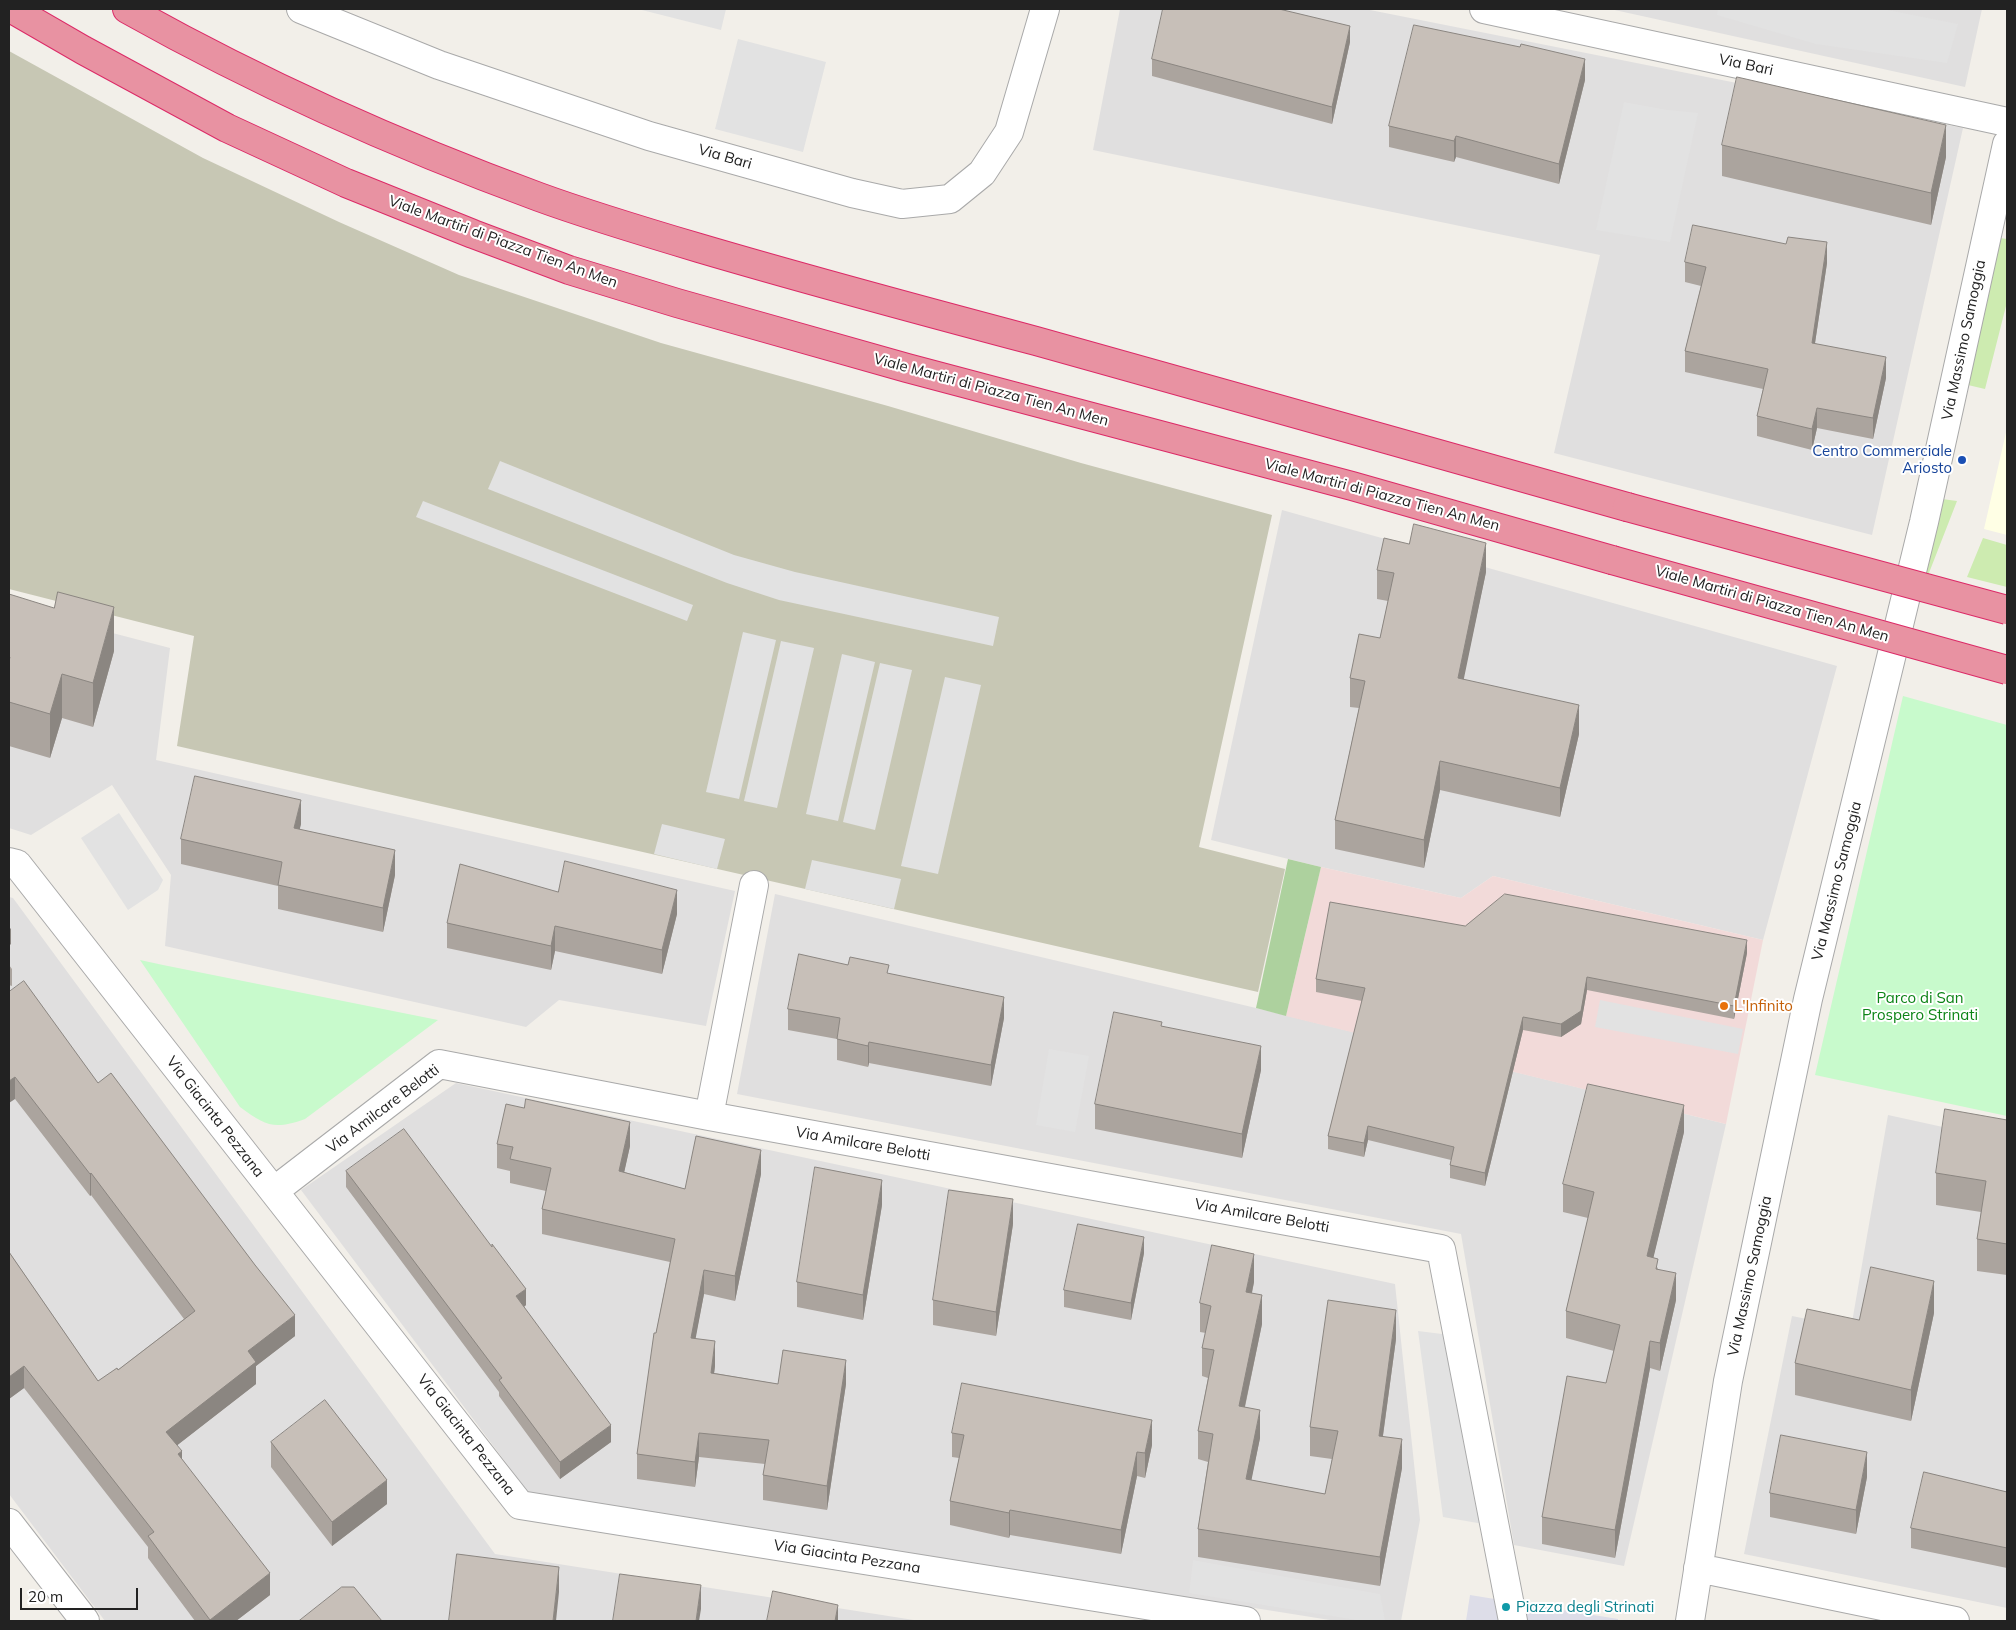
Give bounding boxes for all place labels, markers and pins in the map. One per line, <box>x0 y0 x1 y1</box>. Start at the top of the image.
place label: Centro Commerciale Ariosto <box>1812 442 1952 477</box>
marker: Centro Commerciale Ariosto <box>1956 454 1968 466</box>
place label: L'Infinito <box>1734 997 1793 1015</box>
marker: L'Infinito <box>1718 1000 1730 1012</box>
place label: Piazza degli Strinati <box>1516 1598 1654 1616</box>
marker: Piazza degli Strinati <box>1500 1601 1512 1613</box>

